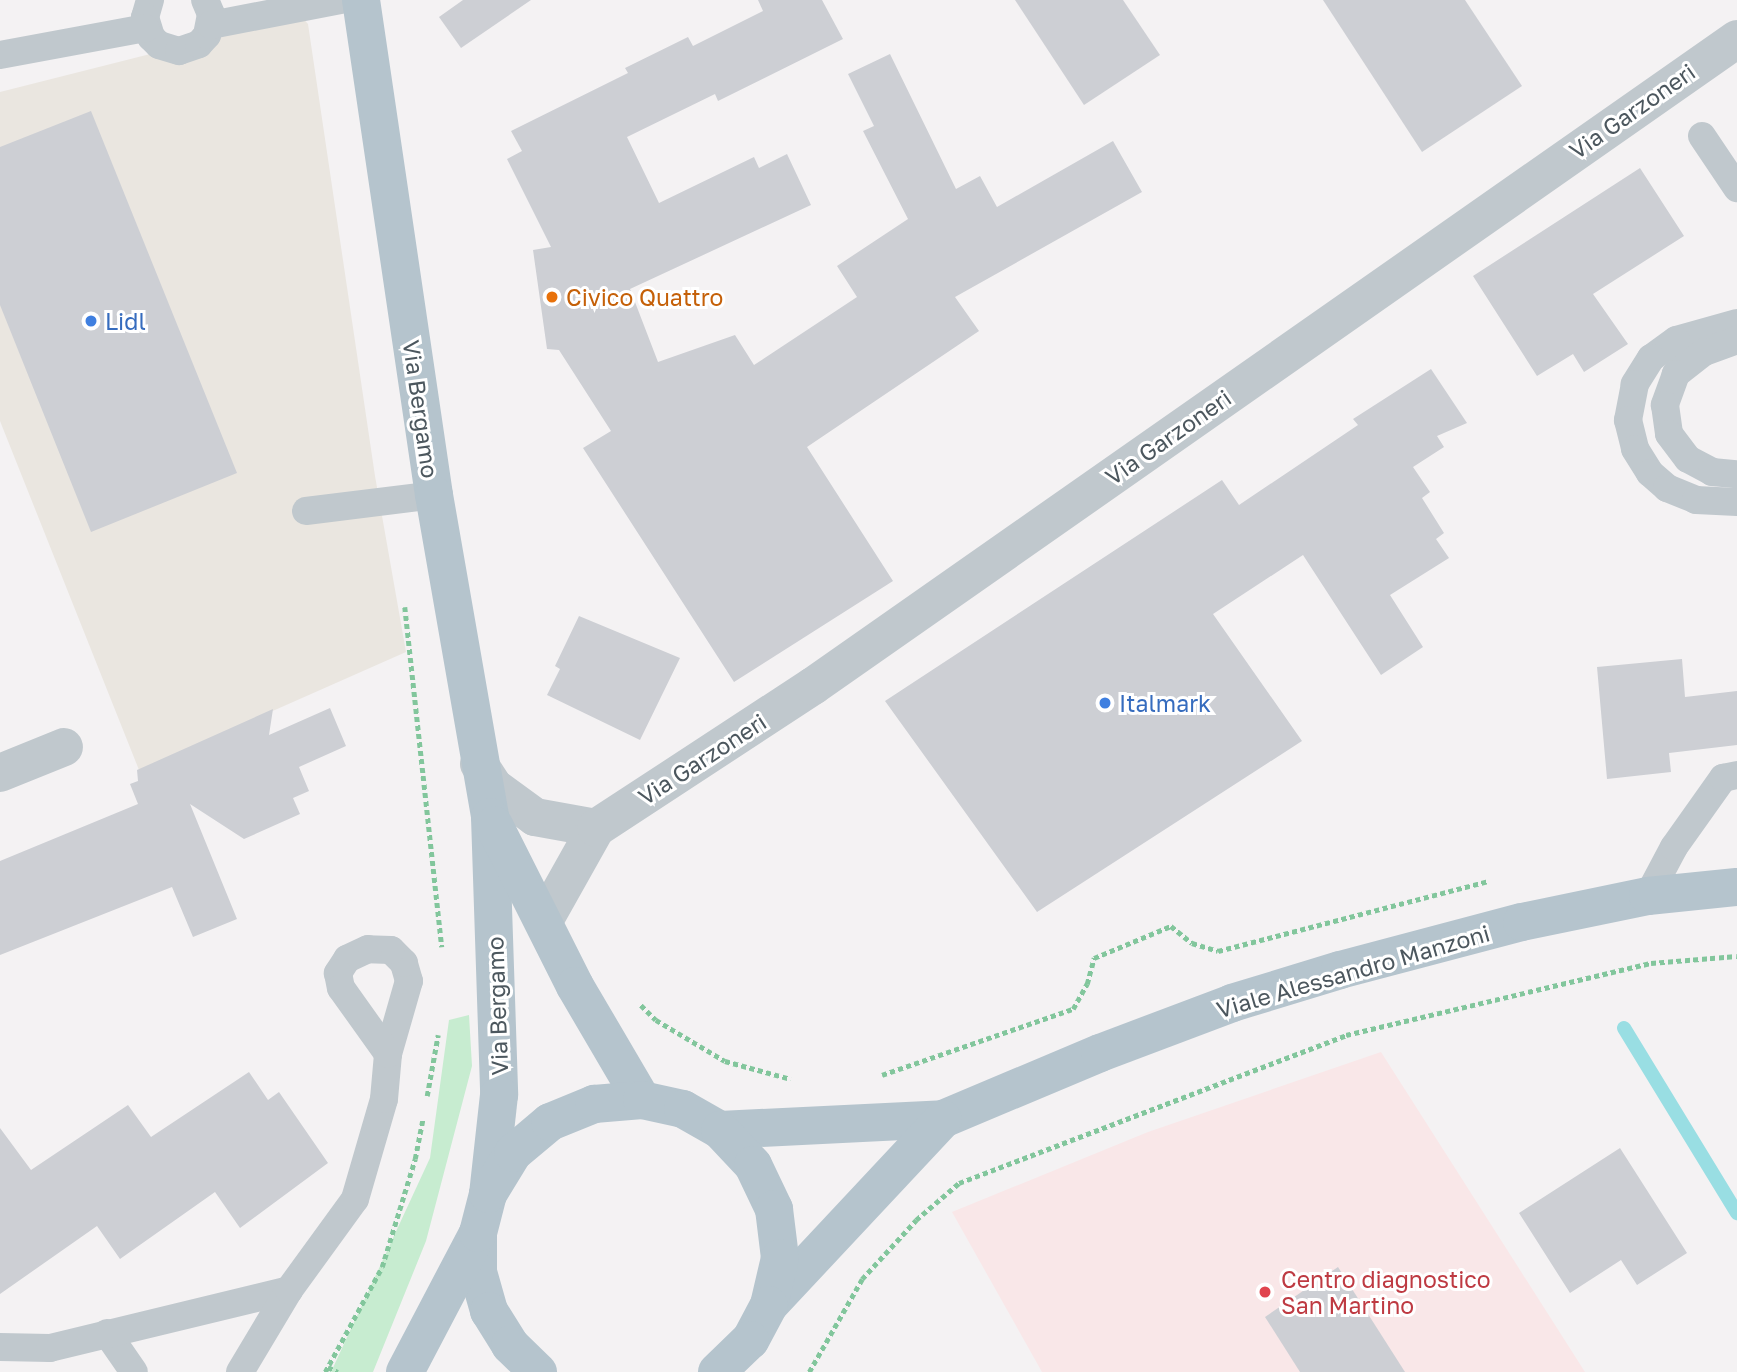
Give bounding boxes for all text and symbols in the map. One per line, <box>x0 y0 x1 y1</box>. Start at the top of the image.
street label: Via Garzoneri <box>1564 58 1700 164</box>
place label: Civico Quattro <box>566 283 723 311</box>
marker: Civico Quattro <box>544 289 560 305</box>
place label: Lidl <box>105 307 146 335</box>
marker: Lidl <box>83 313 99 329</box>
street label: Via Bergamo <box>398 338 444 480</box>
street label: Via Garzoneri <box>1100 384 1236 490</box>
place label: Italmark <box>1119 689 1211 717</box>
marker: Italmark <box>1097 695 1113 711</box>
street label: Via Garzoneri <box>633 707 771 811</box>
street label: Viale Alessandro Manzoni <box>1213 919 1493 1023</box>
street label: Via Bergamo <box>481 936 513 1076</box>
place label: Centro diagnostico San Martino <box>1281 1265 1491 1319</box>
marker: Centro diagnostico San Martino <box>1255 1282 1275 1302</box>

